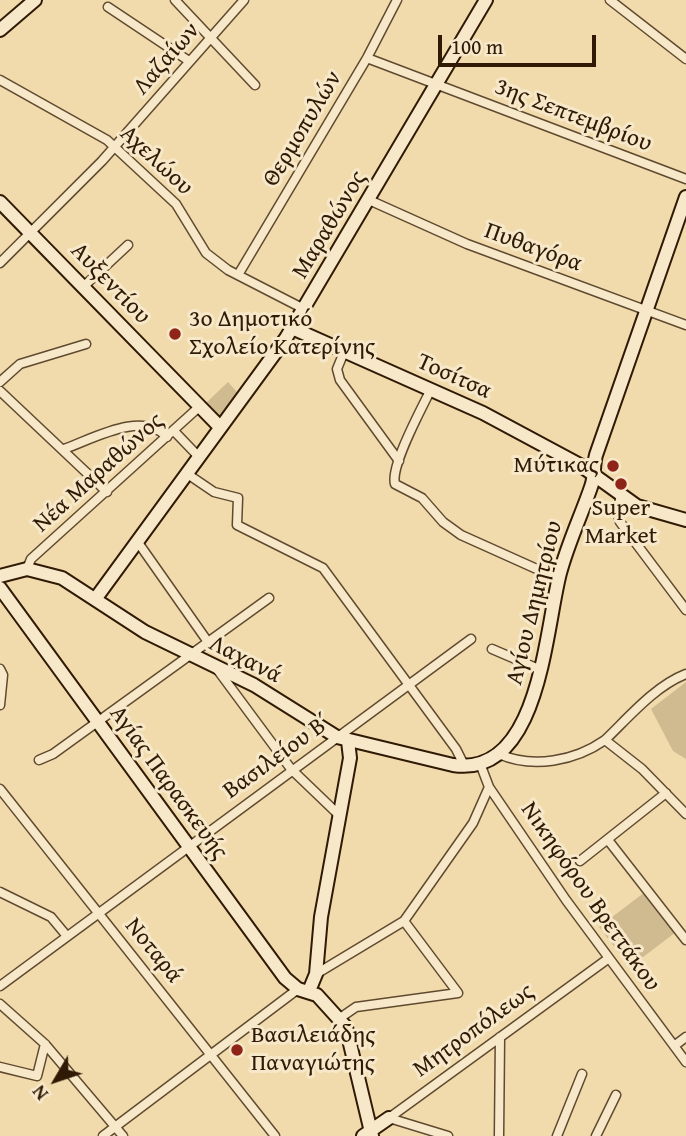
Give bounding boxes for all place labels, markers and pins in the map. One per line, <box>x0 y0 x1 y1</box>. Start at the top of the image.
place label: 3ο Δημοτικό Σχολείο Κατερίνης <box>189 306 375 362</box>
marker: 3ο Δημοτικό Σχολείο Κατερίνης <box>167 326 183 342</box>
place label: Μύτικας <box>514 452 599 480</box>
marker: Μύτικας <box>605 458 621 474</box>
marker: Super Market <box>613 476 629 492</box>
place label: Super Market <box>585 495 657 551</box>
place label: Βασιλειάδης Παναγιώτης <box>251 1022 375 1078</box>
marker: Βασιλειάδης Παναγιώτης <box>229 1042 245 1058</box>

